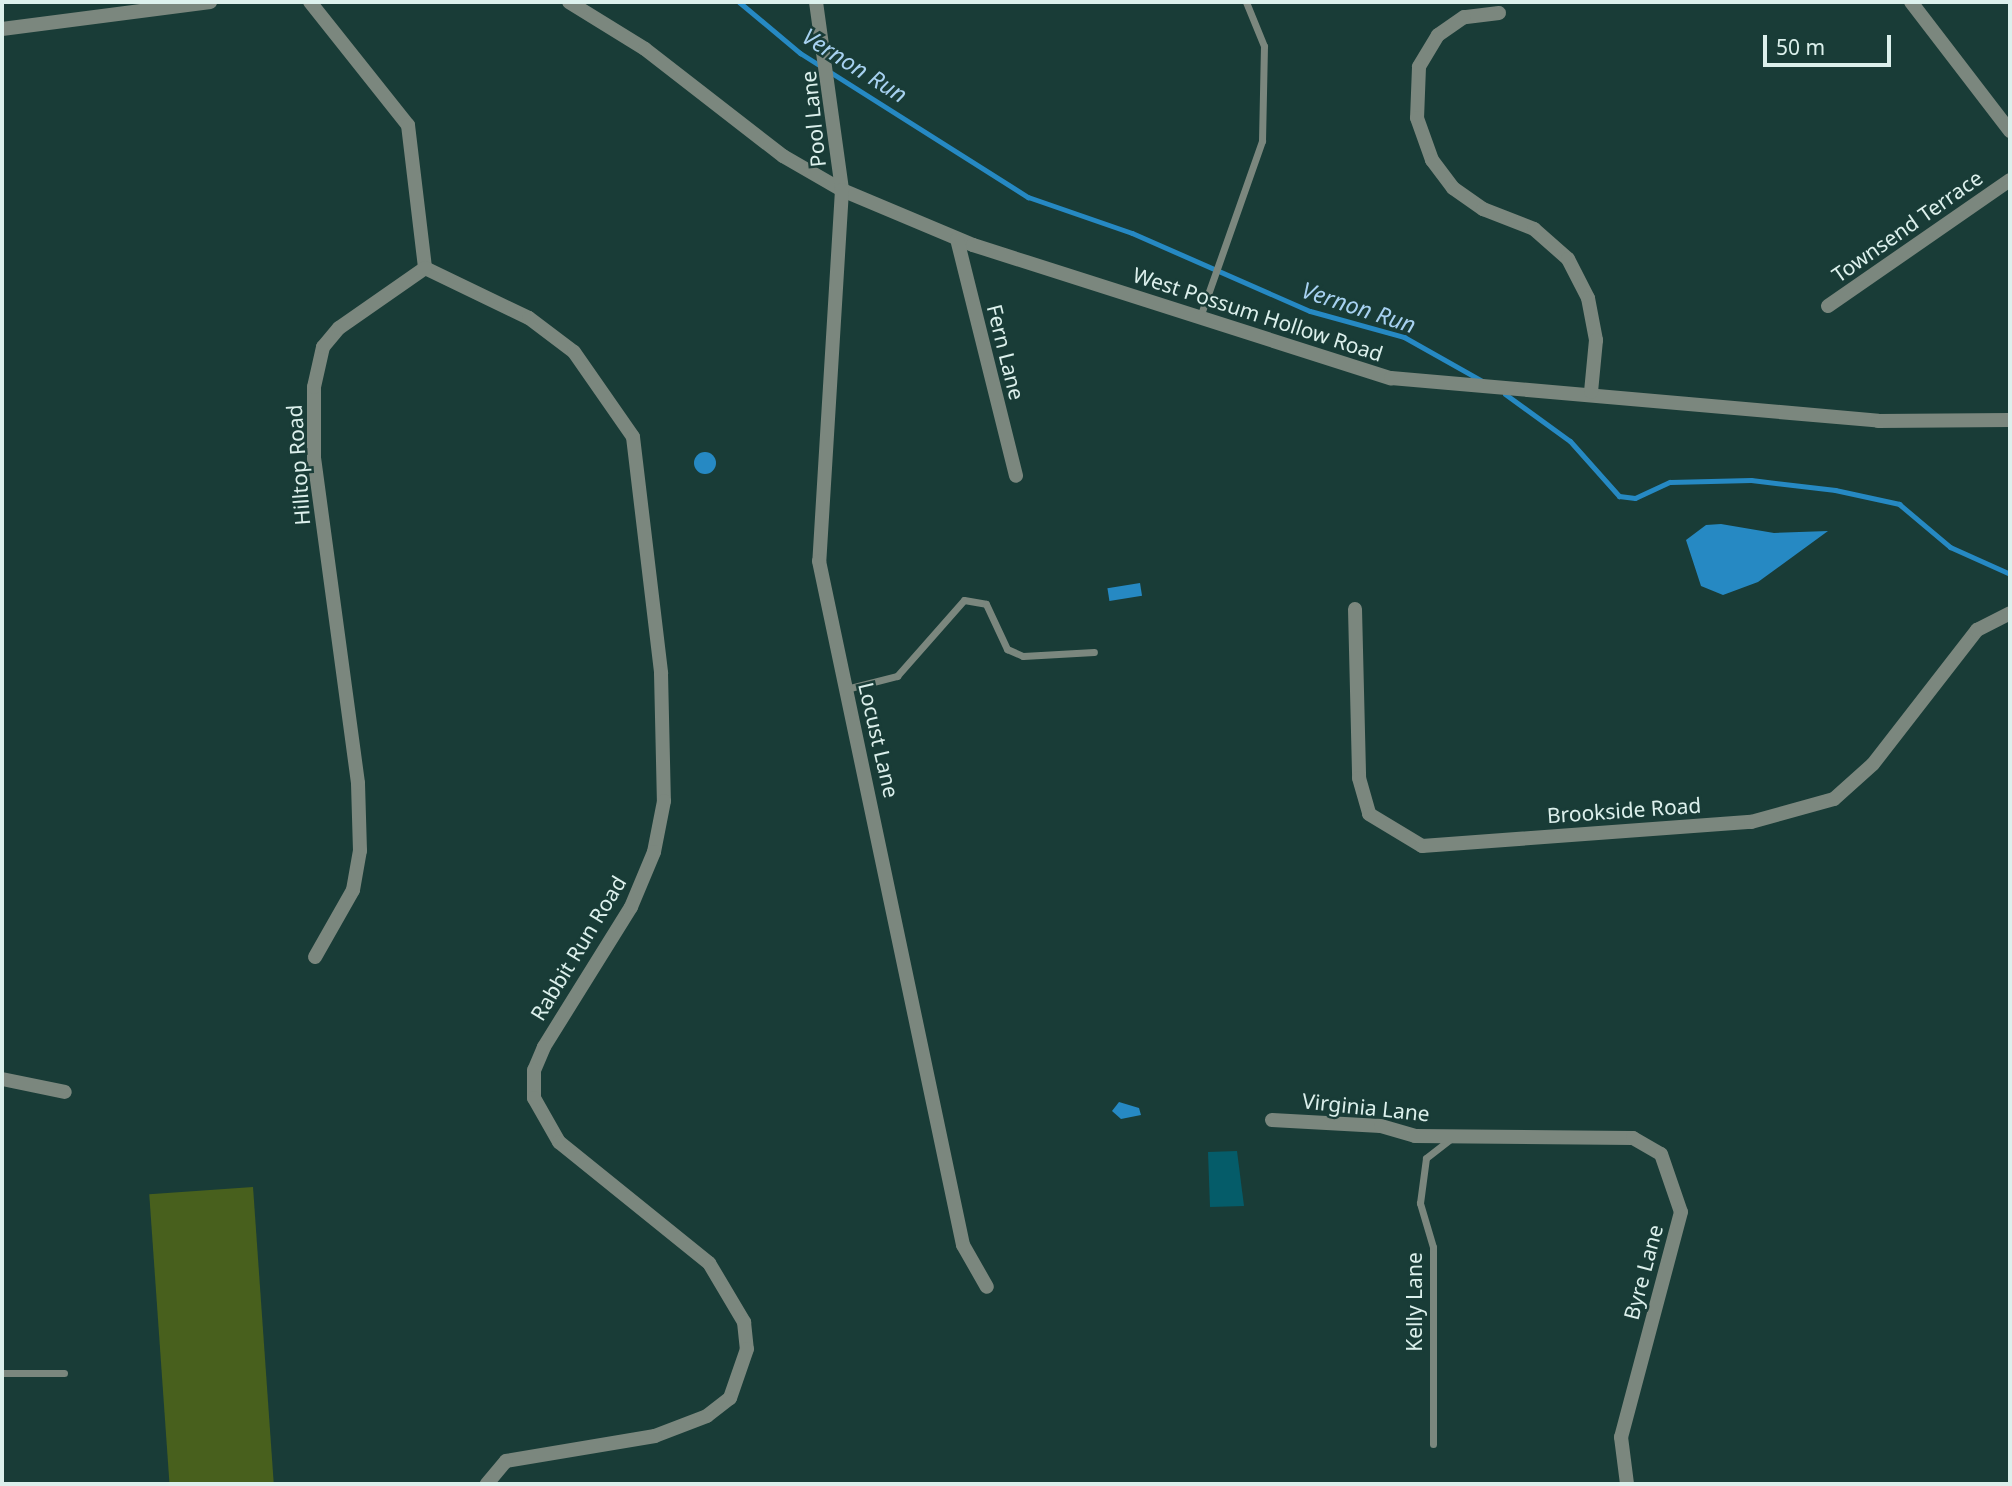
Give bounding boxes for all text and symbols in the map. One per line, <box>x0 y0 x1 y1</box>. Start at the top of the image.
scale bar <box>1767 21 1895 65</box>
water label: Vernon Run <box>798 22 912 108</box>
text: 50 m <box>1776 33 1825 61</box>
street label: Pool Lane <box>795 70 831 168</box>
street label: Townsend Terrace <box>1827 165 1987 287</box>
street label: West Possum Hollow Road <box>1130 262 1386 366</box>
water label: Vernon Run <box>1299 276 1419 338</box>
street label: Fern Lane <box>982 302 1030 402</box>
street label: Hilltop Road <box>281 404 315 526</box>
street label: Locust Lane <box>854 680 904 800</box>
street label: Brookside Road <box>1546 792 1702 828</box>
street label: Rabbit Run Road <box>525 871 631 1025</box>
street label: Virginia Lane <box>1301 1088 1431 1126</box>
street label: Byre Lane <box>1618 1222 1668 1322</box>
street label: Kelly Lane <box>1401 1252 1427 1352</box>

